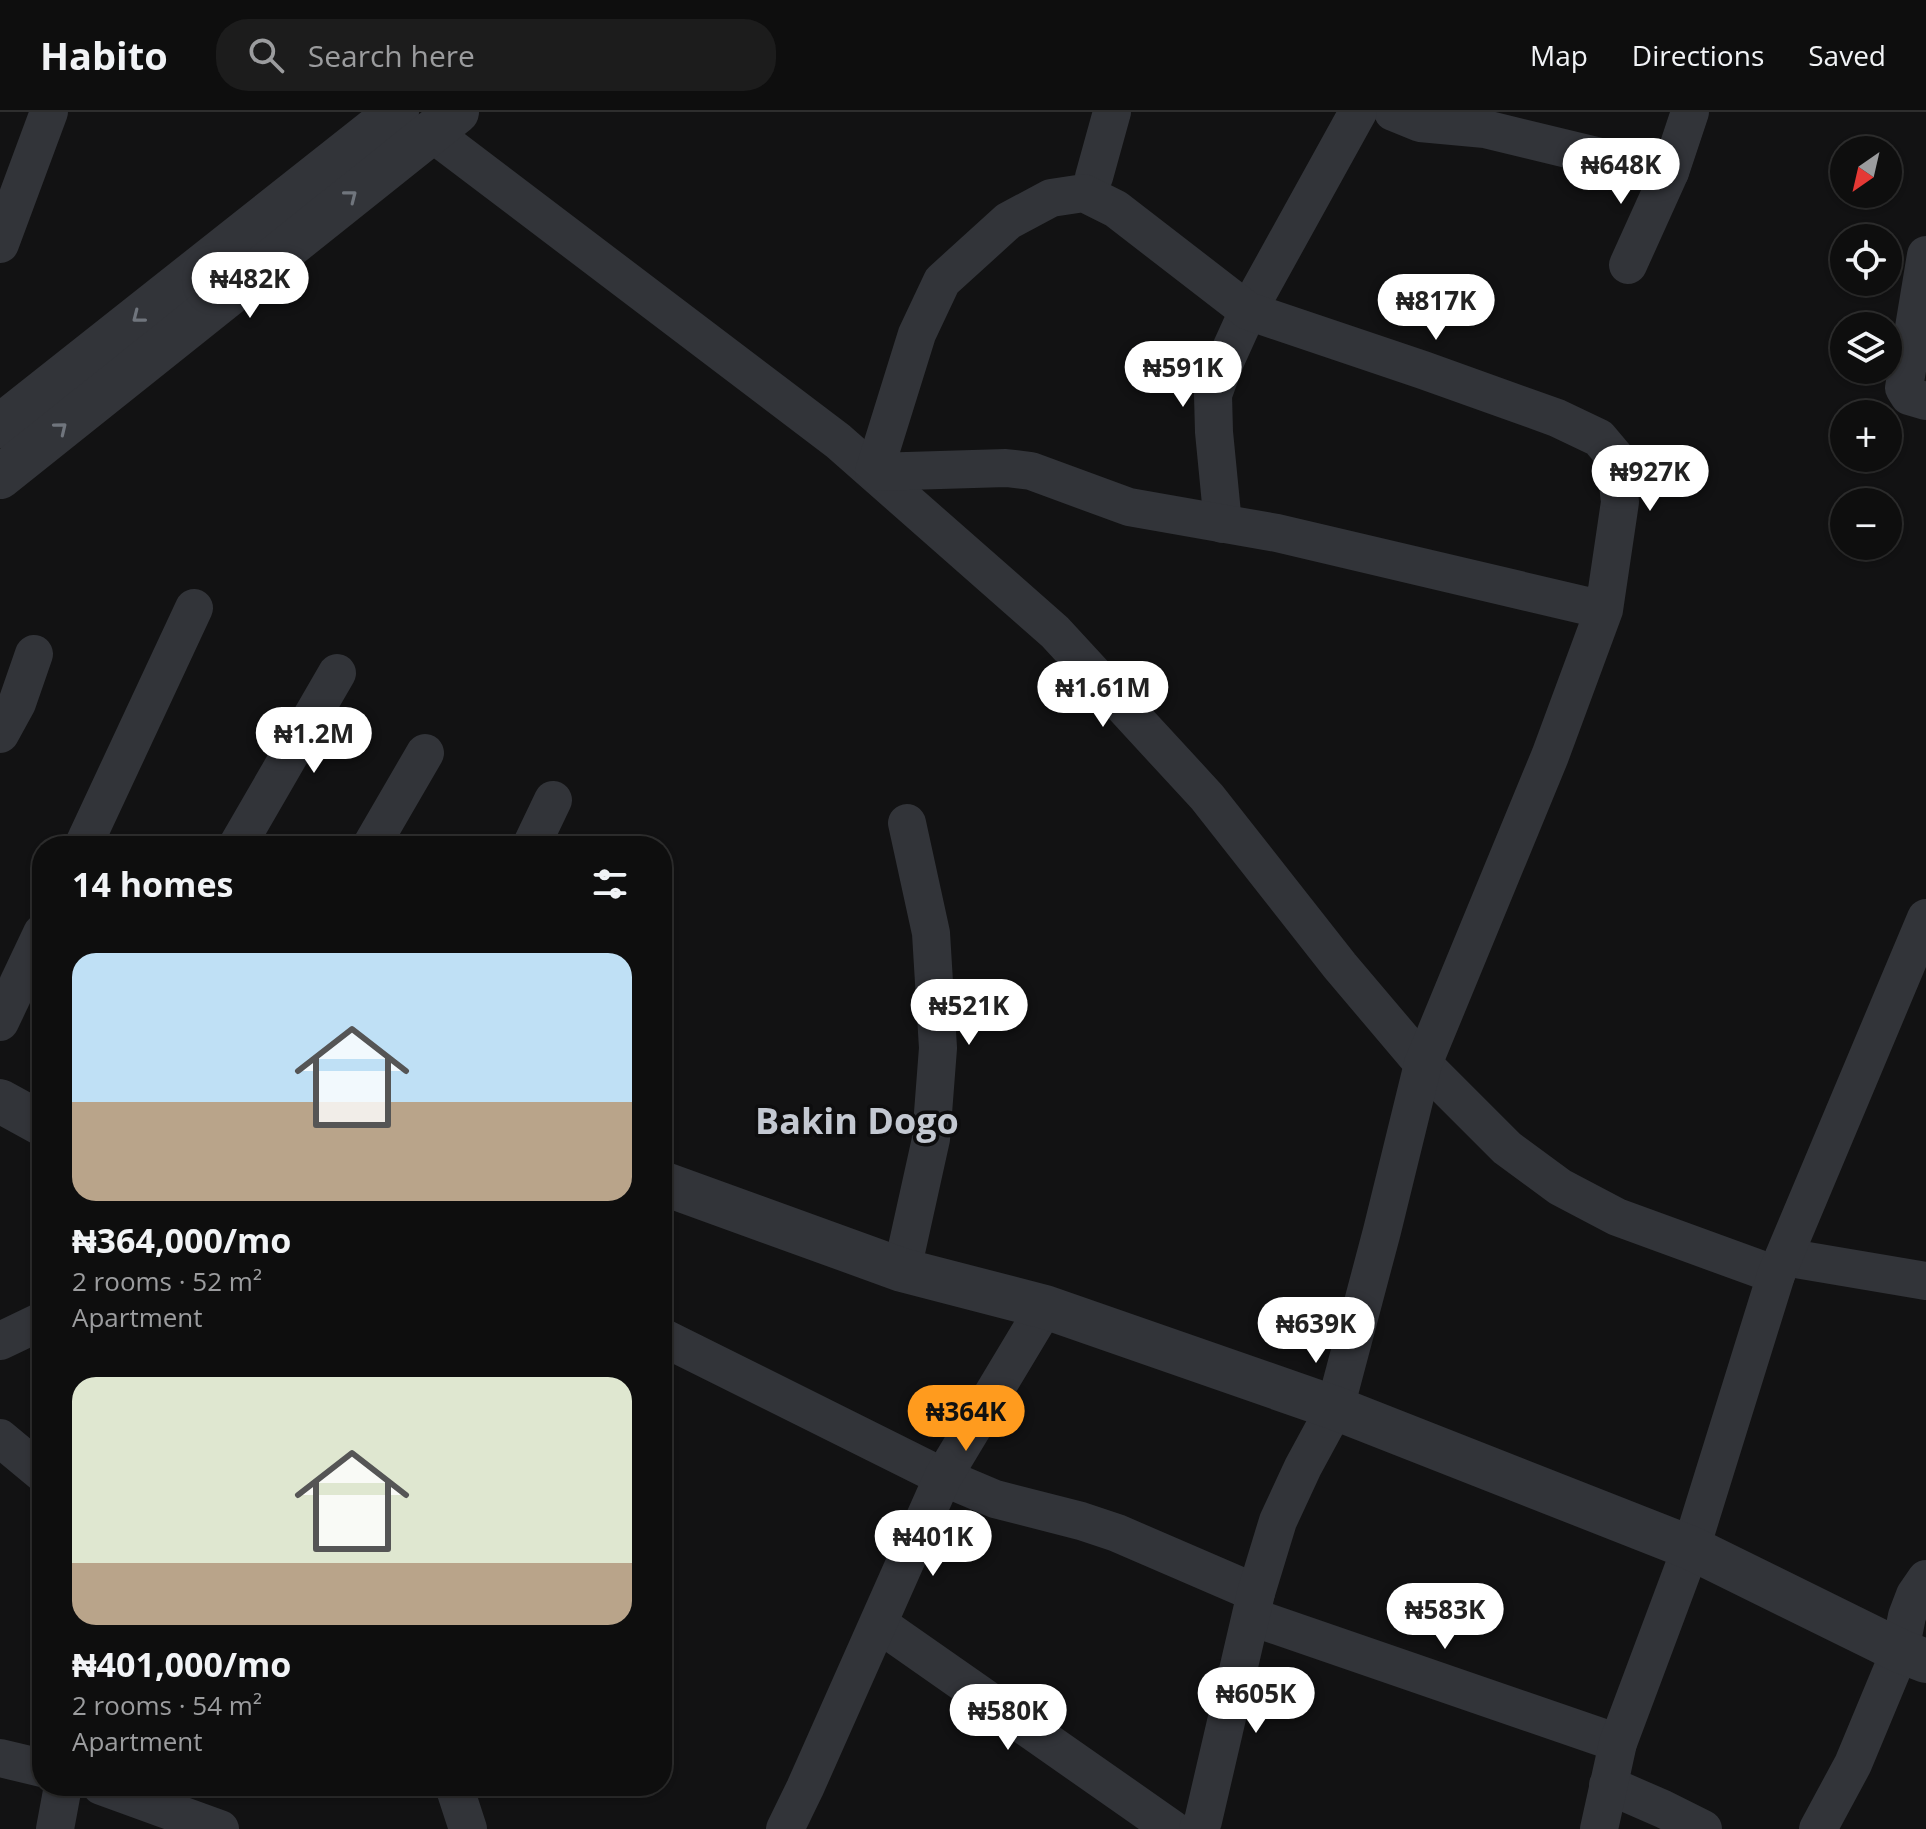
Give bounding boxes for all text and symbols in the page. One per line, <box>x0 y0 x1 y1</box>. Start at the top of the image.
search box <box>216 19 776 91</box>
text: Habito <box>40 29 168 81</box>
icon: search <box>244 33 288 77</box>
text: Search here <box>308 35 475 76</box>
text: Map <box>1530 36 1588 74</box>
text: Directions <box>1632 36 1764 74</box>
text: Saved <box>1808 36 1886 74</box>
north arrow <box>1830 136 1902 208</box>
map controls <box>1830 136 1902 560</box>
pin: ₦648K <box>1565 138 1677 206</box>
text: ₦648K <box>1581 146 1661 182</box>
one-way arrow <box>342 191 357 205</box>
button: locate <box>1830 224 1902 296</box>
pin: ₦482K <box>194 252 306 320</box>
text: ₦482K <box>210 260 290 296</box>
pin: ₦817K <box>1380 274 1492 342</box>
text: ₦817K <box>1396 282 1476 318</box>
one-way arrow <box>133 307 148 321</box>
button: layers <box>1830 312 1902 384</box>
pin: ₦591K <box>1127 341 1239 409</box>
text: ₦591K <box>1143 349 1223 385</box>
button: + <box>1830 400 1902 472</box>
one-way arrow <box>52 423 66 438</box>
pin: ₦927K <box>1594 445 1706 513</box>
text: ₦927K <box>1610 453 1690 489</box>
button: − <box>1830 488 1902 560</box>
pin: ₦1.61M <box>1038 661 1168 729</box>
text: ₦1.61M <box>1055 669 1151 705</box>
pin: ₦1.2M <box>258 707 370 775</box>
text: ₦1.2M <box>274 715 354 751</box>
text: 14 homes <box>72 861 233 907</box>
icon: filters <box>588 862 632 906</box>
pin: ₦521K <box>913 979 1025 1047</box>
text: ₦521K <box>929 987 1009 1023</box>
icon: home <box>280 1005 424 1149</box>
district label: Bakin Dogo <box>755 1096 959 1145</box>
text: ₦364,000/mo <box>72 1217 291 1263</box>
text: 2 rooms · 52 m² <box>72 1263 262 1299</box>
pin: ₦639K <box>1260 1297 1372 1365</box>
text: Apartment <box>72 1299 203 1335</box>
text: ₦639K <box>1276 1305 1356 1341</box>
pin: ₦364K <box>910 1385 1022 1453</box>
text: ₦364K <box>926 1393 1006 1429</box>
icon: home <box>280 1429 424 1573</box>
pin: ₦401K <box>877 1510 989 1578</box>
text: ₦401K <box>893 1518 973 1554</box>
pin: ₦583K <box>1389 1583 1501 1651</box>
text: ₦583K <box>1405 1591 1485 1627</box>
text: ₦401,000/mo <box>72 1641 291 1687</box>
pin: ₦605K <box>1200 1667 1312 1735</box>
text: ₦605K <box>1216 1675 1296 1711</box>
pin: ₦580K <box>952 1684 1064 1752</box>
text: 2 rooms · 54 m² <box>72 1687 262 1723</box>
text: ₦580K <box>968 1692 1048 1728</box>
text: Apartment <box>72 1723 203 1759</box>

